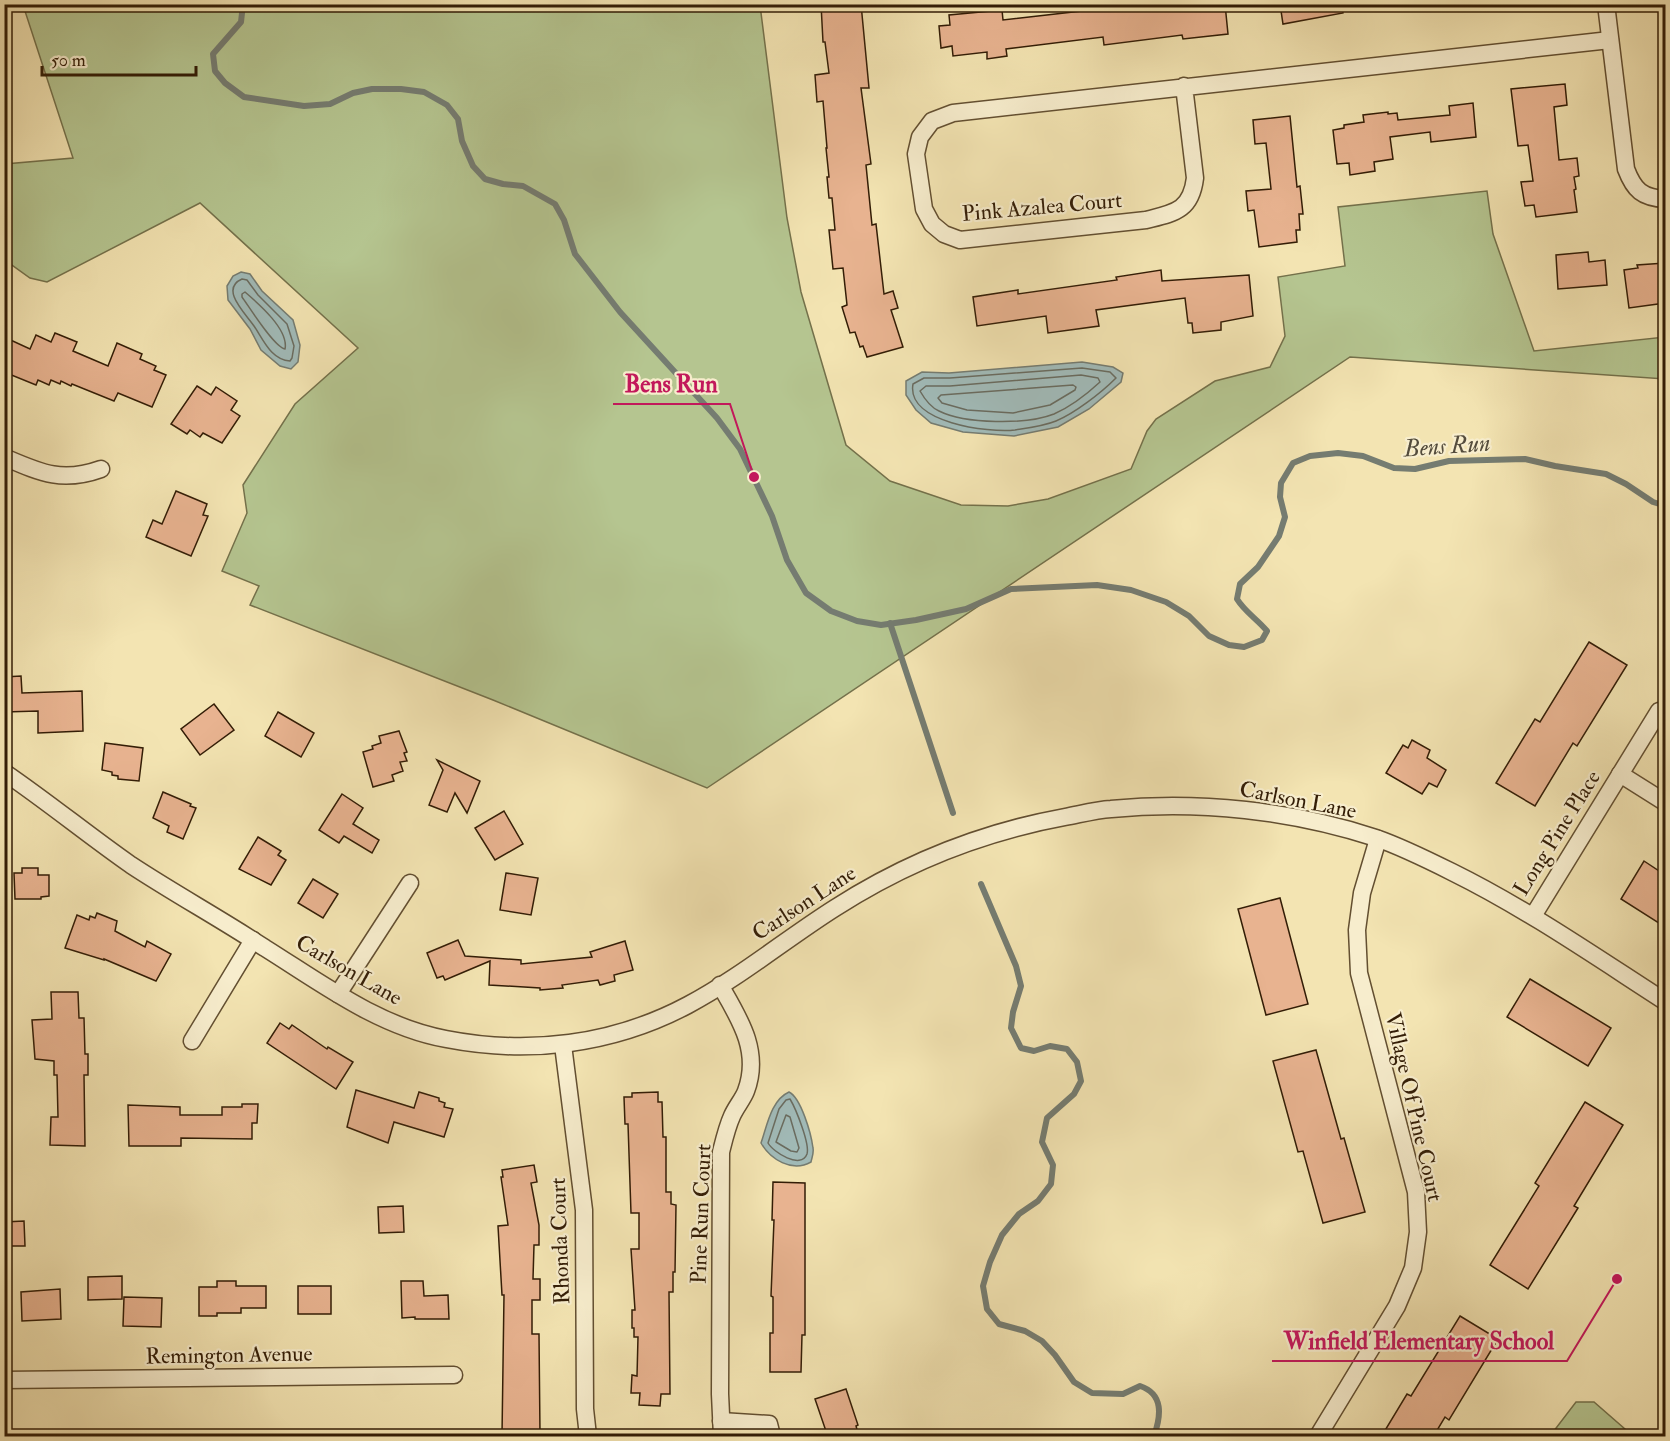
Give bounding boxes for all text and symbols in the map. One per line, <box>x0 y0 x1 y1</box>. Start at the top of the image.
scale bar <box>42 39 196 77</box>
text: 50 m <box>51 49 86 72</box>
street label: Pink Azalea Court <box>961 186 1123 228</box>
callout: Bens Run <box>613 362 730 404</box>
text: Bens Run <box>624 369 718 400</box>
water label: Bens Run <box>1402 428 1491 465</box>
street label: Long Pine Place <box>1507 765 1607 901</box>
street label: Carlson Lane <box>1237 775 1359 825</box>
street label: Carlson Lane <box>747 859 861 947</box>
street label: Carlson Lane <box>291 928 407 1012</box>
street label: Village Of Pine Court <box>1379 1010 1449 1204</box>
street label: Pine Run Court <box>685 1143 717 1285</box>
street label: Rhonda Court <box>544 1177 576 1305</box>
callout: Winfield Elementary School <box>1272 1319 1567 1361</box>
text: Winfield Elementary School <box>1283 1326 1555 1357</box>
street label: Remington Avenue <box>145 1340 313 1370</box>

